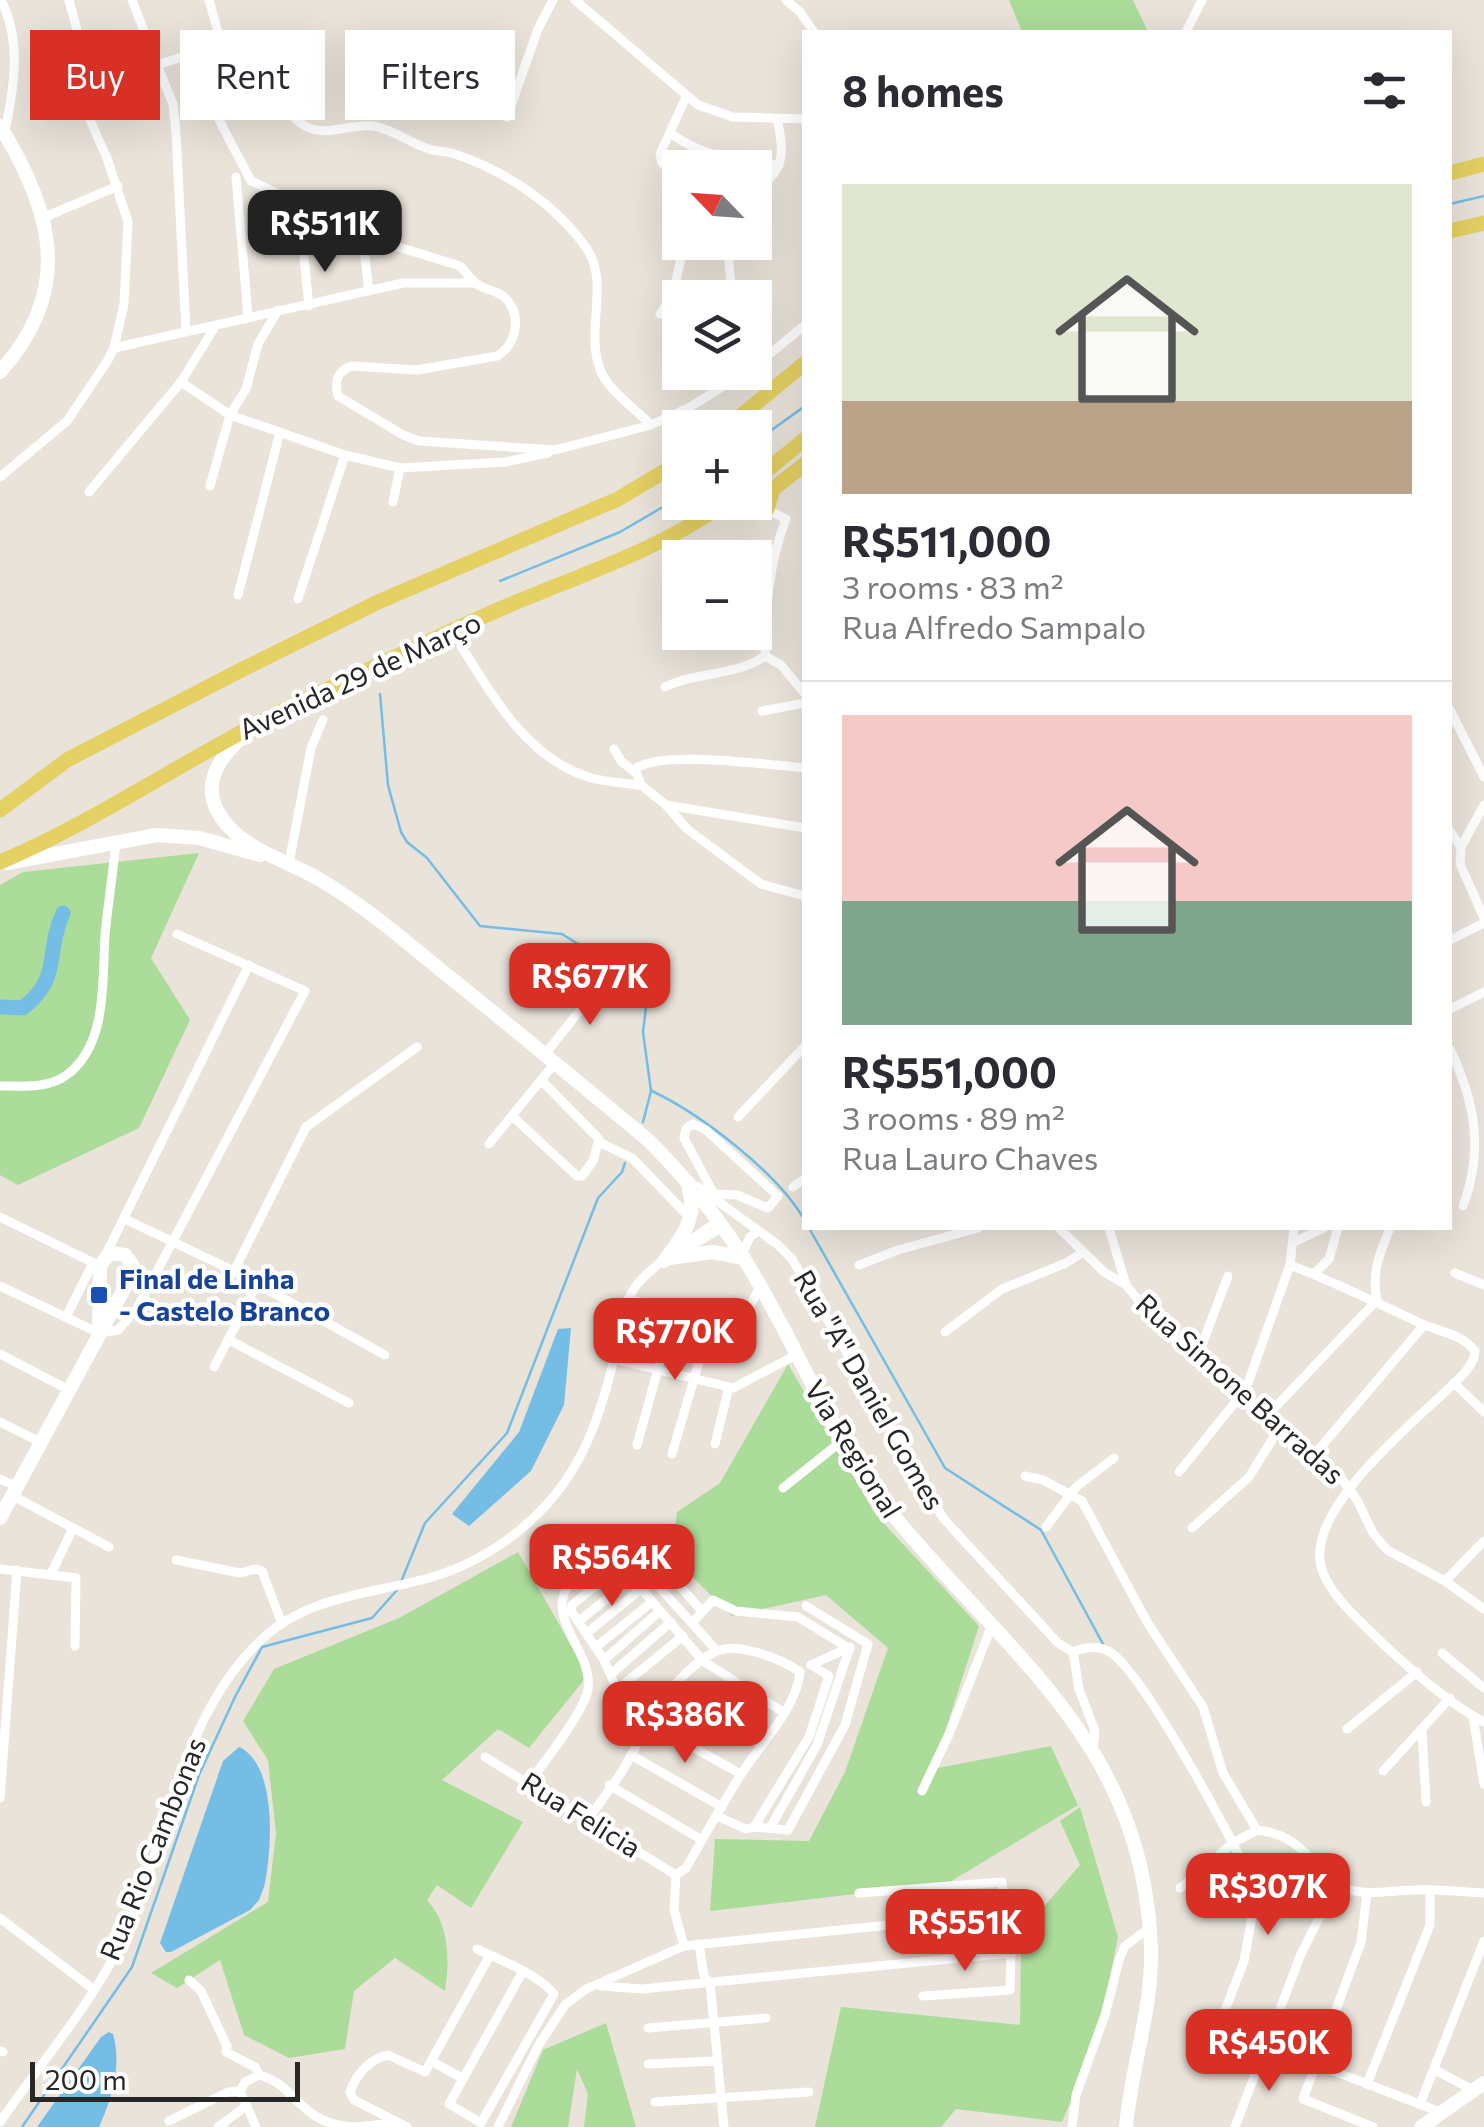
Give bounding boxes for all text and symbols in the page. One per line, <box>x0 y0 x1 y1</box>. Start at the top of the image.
chip: Buy <box>30 30 160 120</box>
chip: Rent <box>180 30 325 120</box>
chip: Filters <box>345 30 515 120</box>
icon: filters <box>1357 63 1412 118</box>
text: 8 homes <box>842 64 1004 116</box>
north arrow <box>662 150 772 260</box>
map controls <box>662 150 772 650</box>
pin: R$511K <box>244 190 406 275</box>
text: R$511K <box>270 202 380 242</box>
icon: home <box>1037 249 1217 429</box>
button: layers <box>662 280 772 390</box>
button: + <box>662 410 772 520</box>
text: R$511,000 <box>842 514 1051 566</box>
button: − <box>662 540 772 650</box>
text: 3 rooms · 83 m² <box>842 566 1064 606</box>
street label: Avenida 29 de Março <box>233 604 486 746</box>
text: Rua Alfredo Sampalo <box>842 606 1146 646</box>
icon: home <box>1037 780 1217 960</box>
pin: R$677K <box>509 943 671 1028</box>
text: R$677K <box>531 955 649 995</box>
text: R$551,000 <box>842 1045 1057 1097</box>
text: 3 rooms · 89 m² <box>842 1097 1065 1137</box>
text: Rua Lauro Chaves <box>842 1137 1098 1177</box>
place label: Final de Linha - Castelo Branco <box>119 1261 330 1327</box>
street label: Rua "A" Daniel Gomes <box>787 1263 952 1516</box>
marker: Final de Linha - Castelo Branco <box>88 1284 110 1306</box>
street label: Rua Simone Barradas <box>1130 1286 1352 1491</box>
pin: R$770K <box>594 1298 756 1383</box>
text: R$770K <box>615 1310 735 1350</box>
street label: Via Regional <box>798 1373 910 1524</box>
pin: R$564K <box>531 1524 693 1609</box>
text: R$564K <box>552 1536 672 1576</box>
pin: R$386K <box>604 1681 766 1766</box>
text: R$386K <box>624 1693 746 1733</box>
street label: Rua Rio Cambonas <box>92 1732 212 1965</box>
street label: Rua Felicia <box>516 1764 648 1864</box>
pin: R$307K <box>1187 1853 1349 1938</box>
text: R$307K <box>1208 1865 1328 1905</box>
pin: R$551K <box>884 1889 1046 1974</box>
text: R$551K <box>908 1901 1022 1941</box>
pin: R$450K <box>1188 2009 1350 2094</box>
text: R$450K <box>1208 2021 1330 2061</box>
scale bar <box>30 2057 300 2102</box>
text: 200 m <box>45 2062 127 2096</box>

